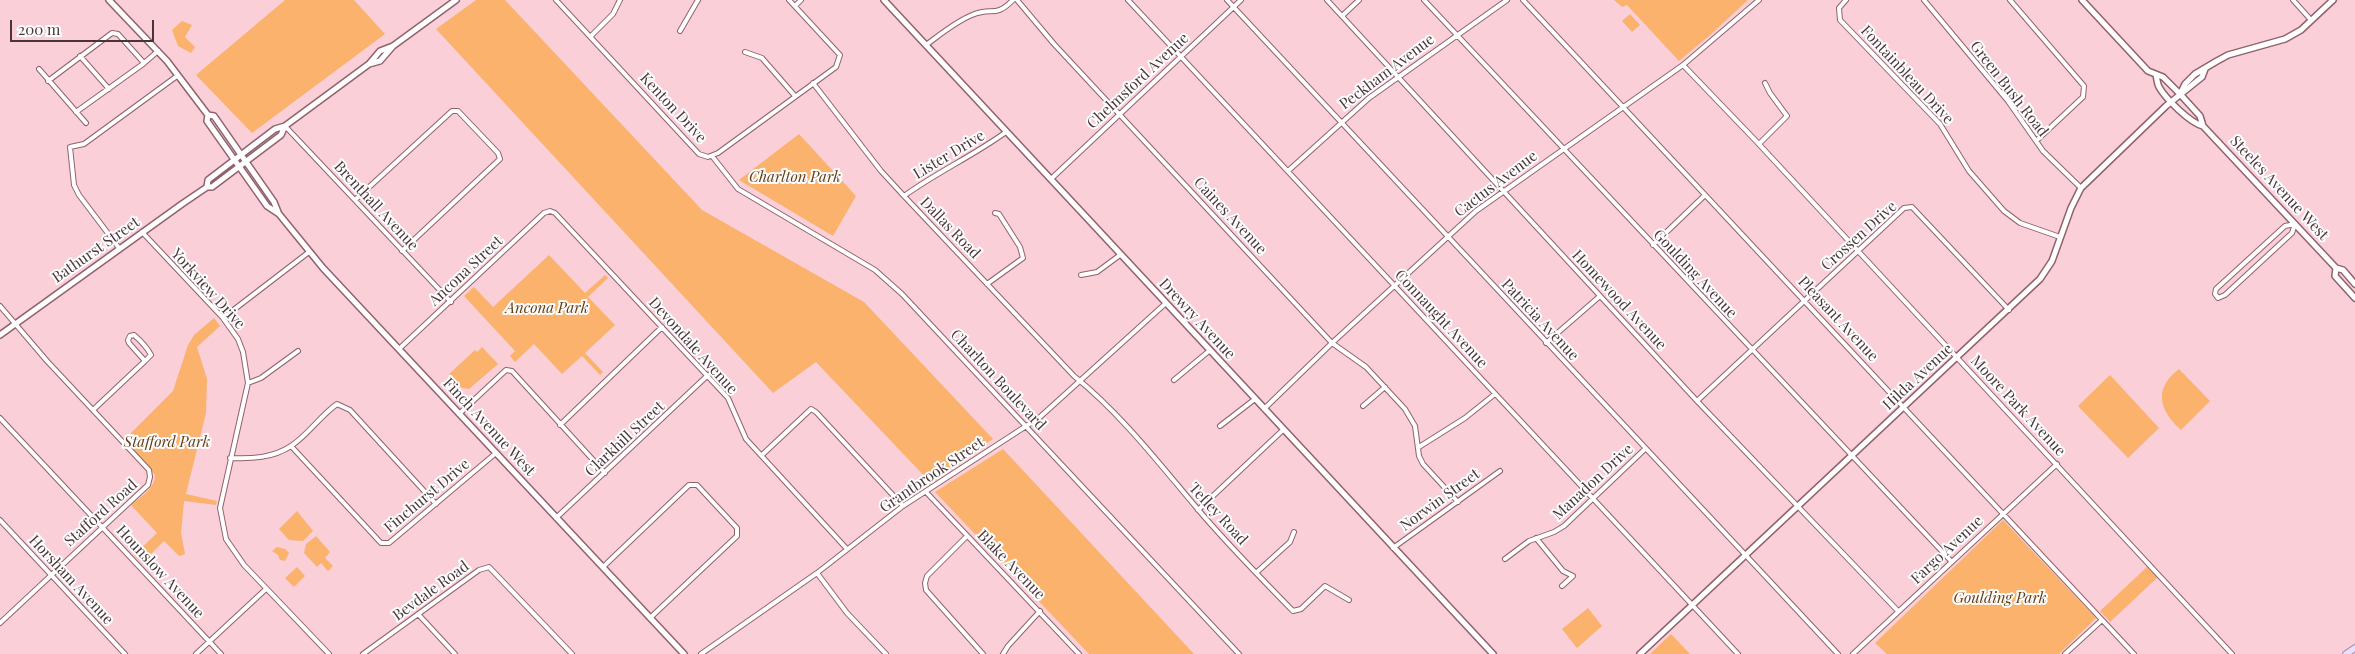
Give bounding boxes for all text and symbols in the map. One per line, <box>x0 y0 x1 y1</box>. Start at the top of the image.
scale bar <box>12 10 156 42</box>
text: 200 m <box>18 19 60 39</box>
street label: Fontainbleau Drive <box>1857 22 1957 128</box>
street label: Chelmsford Avenue <box>1083 29 1193 133</box>
street label: Peckham Avenue <box>1336 30 1438 114</box>
street label: Green Bush Road <box>1966 38 2052 140</box>
street label: Kenton Drive <box>636 69 710 147</box>
street label: Lister Drive <box>910 127 988 183</box>
street label: Steeles Avenue West <box>2226 132 2332 244</box>
street label: Cactus Avenue <box>1451 147 1541 221</box>
street label: Brenthall Avenue <box>330 158 422 254</box>
park label: Charlton Park <box>749 168 841 186</box>
street label: Caines Avenue <box>1190 174 1270 258</box>
street label: Dallas Road <box>916 193 984 263</box>
street label: Crossen Drive <box>1818 197 1900 275</box>
street label: Bathurst Street <box>49 213 143 287</box>
street label: Goulding Avenue <box>1649 226 1741 322</box>
street label: Ancona Street <box>425 232 507 310</box>
street label: Yorkview Drive <box>167 245 249 333</box>
street label: Homewood Avenue <box>1568 246 1670 354</box>
street label: Connaught Avenue <box>1391 266 1491 372</box>
street label: Pleasant Avenue <box>1794 273 1882 365</box>
street label: Drewry Avenue <box>1155 275 1239 363</box>
street label: Patricia Avenue <box>1498 275 1582 365</box>
street label: Devondale Avenue <box>645 294 741 398</box>
park label: Ancona Park <box>506 299 588 317</box>
street label: Charlton Boulevard <box>947 326 1049 434</box>
street label: Hilda Avenue <box>1879 340 1957 414</box>
street label: Moore Park Avenue <box>1967 352 2069 460</box>
street label: Finch Avenue West <box>439 374 539 480</box>
street label: Clarkhill Street <box>582 398 668 480</box>
park label: Stafford Park <box>124 433 210 451</box>
street label: Grantbrook Street <box>876 433 988 517</box>
street label: Manadon Drive <box>1549 440 1637 524</box>
street label: Finchurst Drive <box>381 455 473 537</box>
street label: Norwin Street <box>1397 465 1483 535</box>
street label: Stafford Road <box>61 476 141 550</box>
street label: Tefley Road <box>1185 479 1251 549</box>
street label: Fargo Avenue <box>1907 512 1987 588</box>
street label: Hounslow Avenue <box>112 522 208 622</box>
street label: Blake Avenue <box>973 527 1049 603</box>
street label: Horsham Avenue <box>25 532 117 628</box>
street label: Bevdale Road <box>389 557 473 625</box>
park label: Goulding Park <box>1953 589 2047 607</box>

